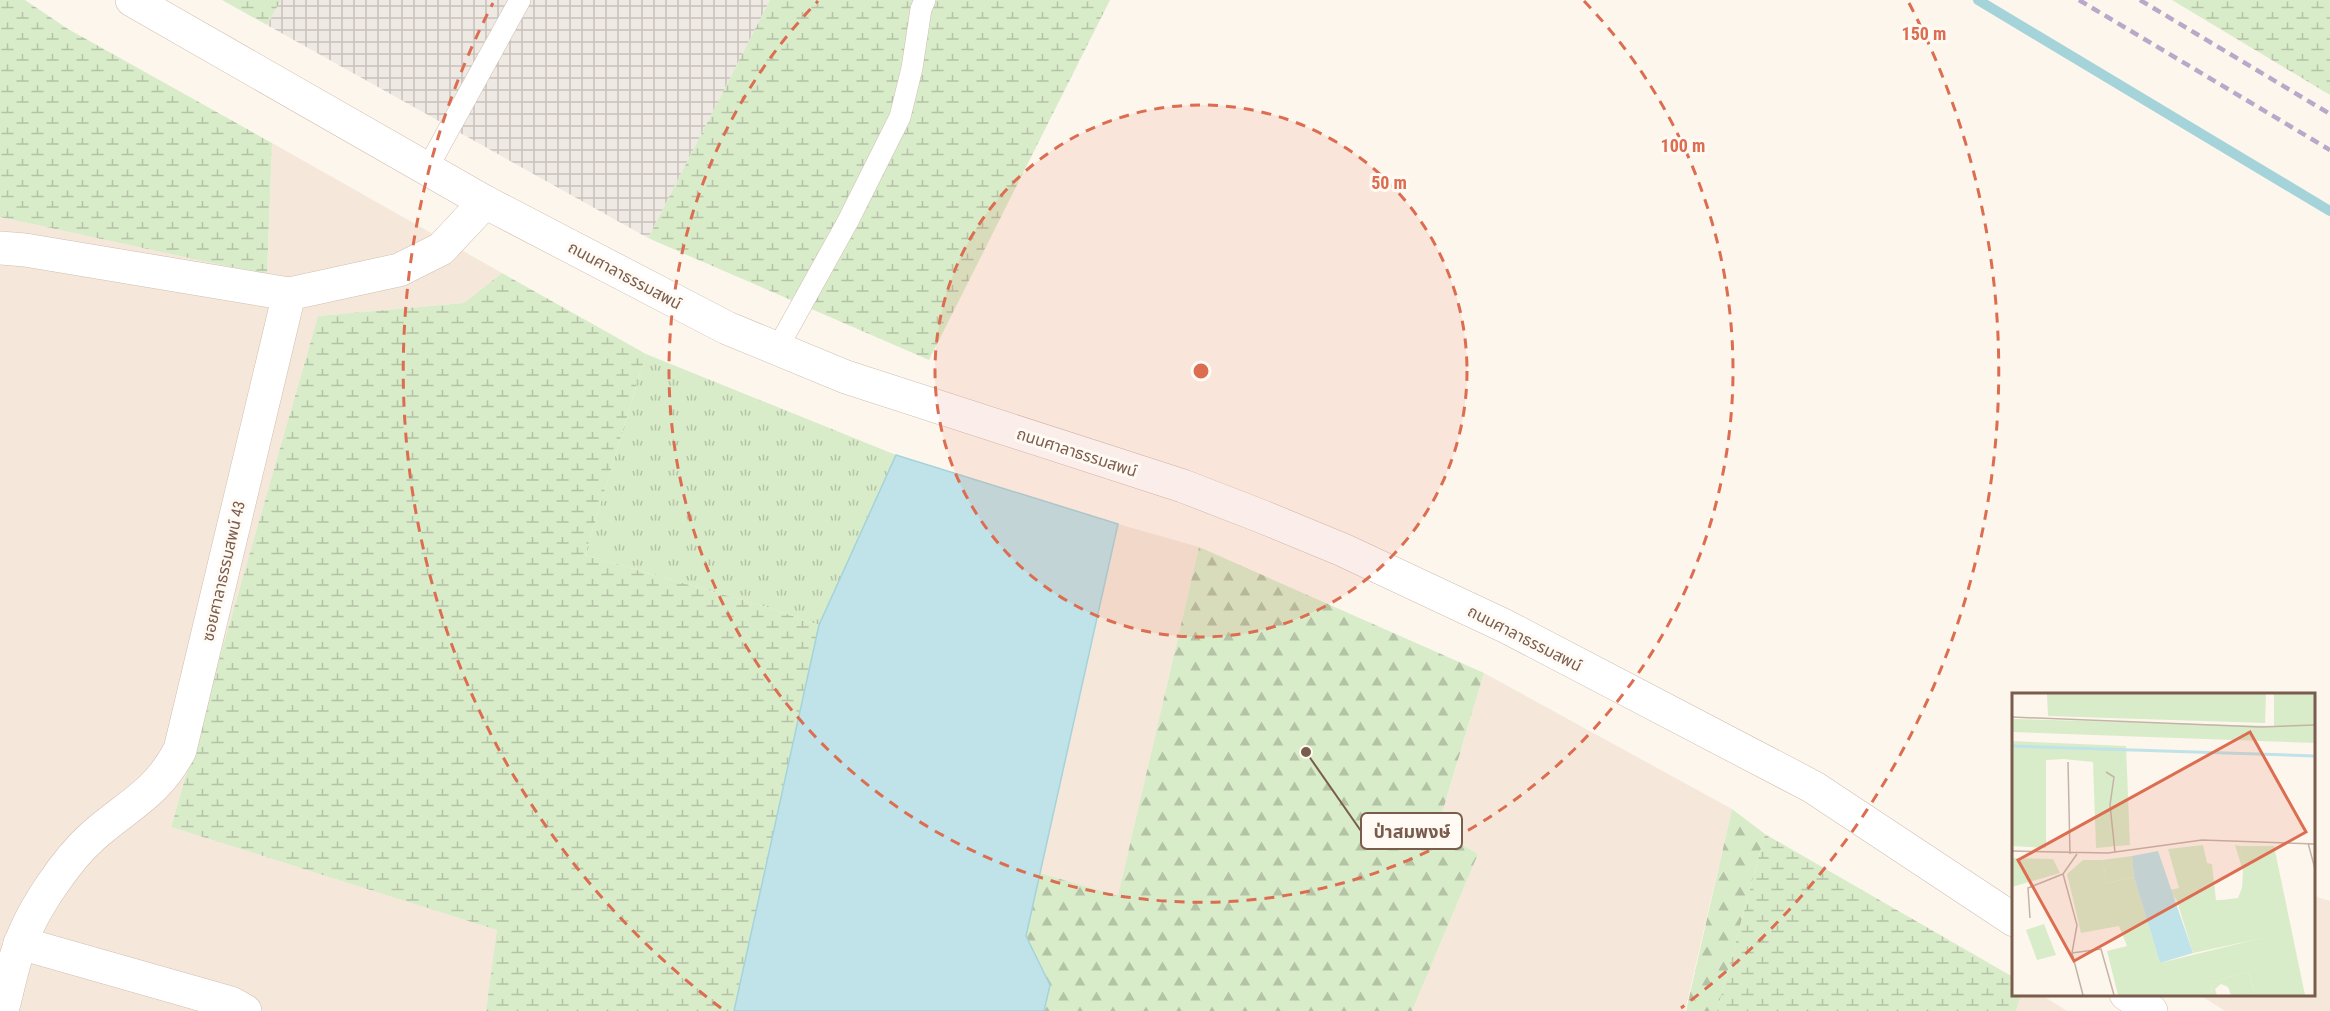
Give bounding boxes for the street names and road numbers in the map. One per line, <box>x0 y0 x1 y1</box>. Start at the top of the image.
street label: ถนนศาลาธรรมสพน์ <box>565 238 685 313</box>
street label: ถนนศาลาธรรมสพน์ <box>1014 424 1140 481</box>
street label: ซอยศาลาธรรมสพน์ 43 <box>198 499 249 643</box>
street label: ถนนศาลาธรรมสพน์ <box>1464 601 1585 675</box>

